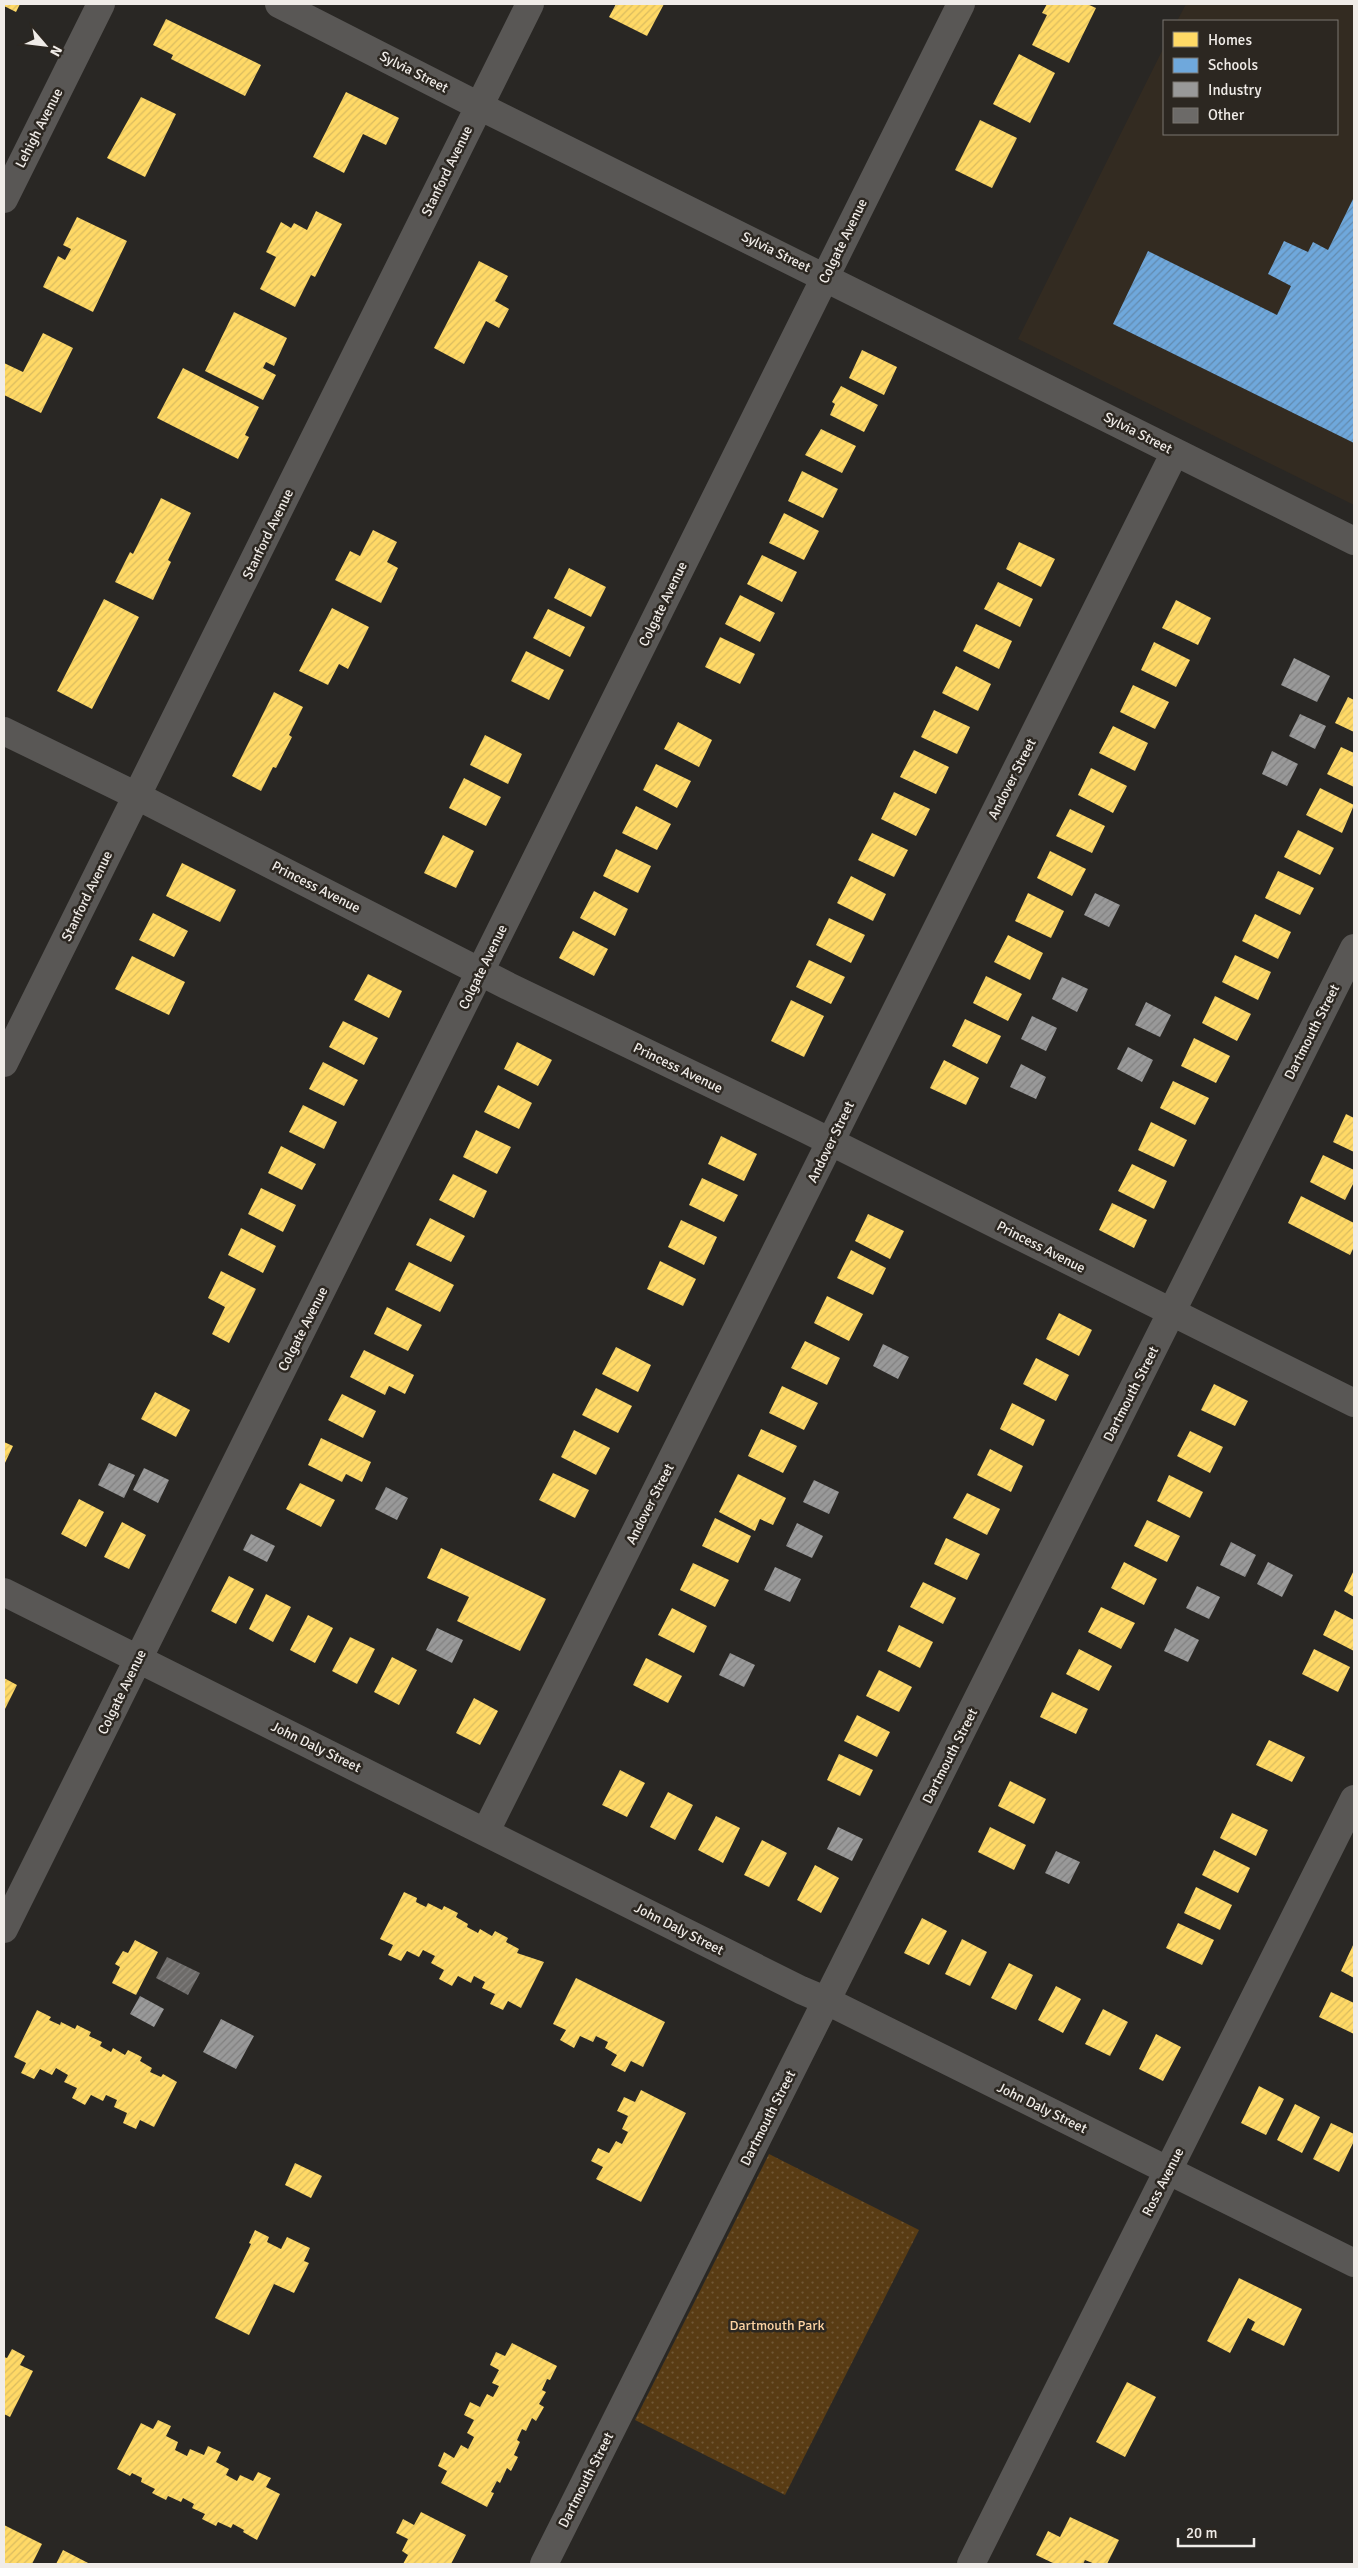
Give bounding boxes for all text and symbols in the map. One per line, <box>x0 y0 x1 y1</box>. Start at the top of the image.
north arrow <box>20 20 70 70</box>
legend <box>1163 20 1338 135</box>
text: Homes <box>1208 31 1252 49</box>
text: N <box>46 43 66 59</box>
street label: Sylvia Street <box>377 47 451 97</box>
text: Schools <box>1208 56 1259 74</box>
text: Industry <box>1208 81 1261 99</box>
street label: Lehigh Avenue <box>12 85 66 171</box>
text: Other <box>1208 106 1245 124</box>
street label: Stanford Avenue <box>418 123 476 219</box>
street label: Colgate Avenue <box>815 196 871 286</box>
street label: Sylvia Street <box>739 228 813 276</box>
street label: Sylvia Street <box>1101 408 1175 458</box>
street label: Stanford Avenue <box>239 486 297 582</box>
street label: Colgate Avenue <box>635 559 691 649</box>
street label: Andover Street <box>984 736 1040 822</box>
street label: Stanford Avenue <box>58 848 116 944</box>
street label: Princess Avenue <box>269 857 363 917</box>
street label: Colgate Avenue <box>455 922 511 1012</box>
street label: Dartmouth Street <box>1281 981 1343 1082</box>
street label: Princess Avenue <box>631 1039 725 1097</box>
street label: Andover Street <box>804 1098 858 1186</box>
street label: Princess Avenue <box>994 1217 1088 1277</box>
street label: Colgate Avenue <box>274 1284 332 1374</box>
street label: Dartmouth Street <box>1100 1343 1162 1444</box>
street label: Andover Street <box>622 1461 678 1547</box>
street label: Colgate Avenue <box>94 1647 150 1737</box>
street label: Dartmouth Street <box>919 1705 981 1806</box>
street label: John Daly Street <box>268 1718 364 1776</box>
street label: John Daly Street <box>631 1899 727 1959</box>
street label: Dartmouth Street <box>737 2067 799 2168</box>
street label: John Daly Street <box>994 2079 1090 2137</box>
street label: Ross Avenue <box>1138 2145 1188 2219</box>
park label: Dartmouth Park <box>730 2317 825 2334</box>
street label: Dartmouth Street <box>555 2429 617 2530</box>
scale bar <box>1178 2516 1254 2548</box>
text: 20 m <box>1186 2524 1217 2542</box>

